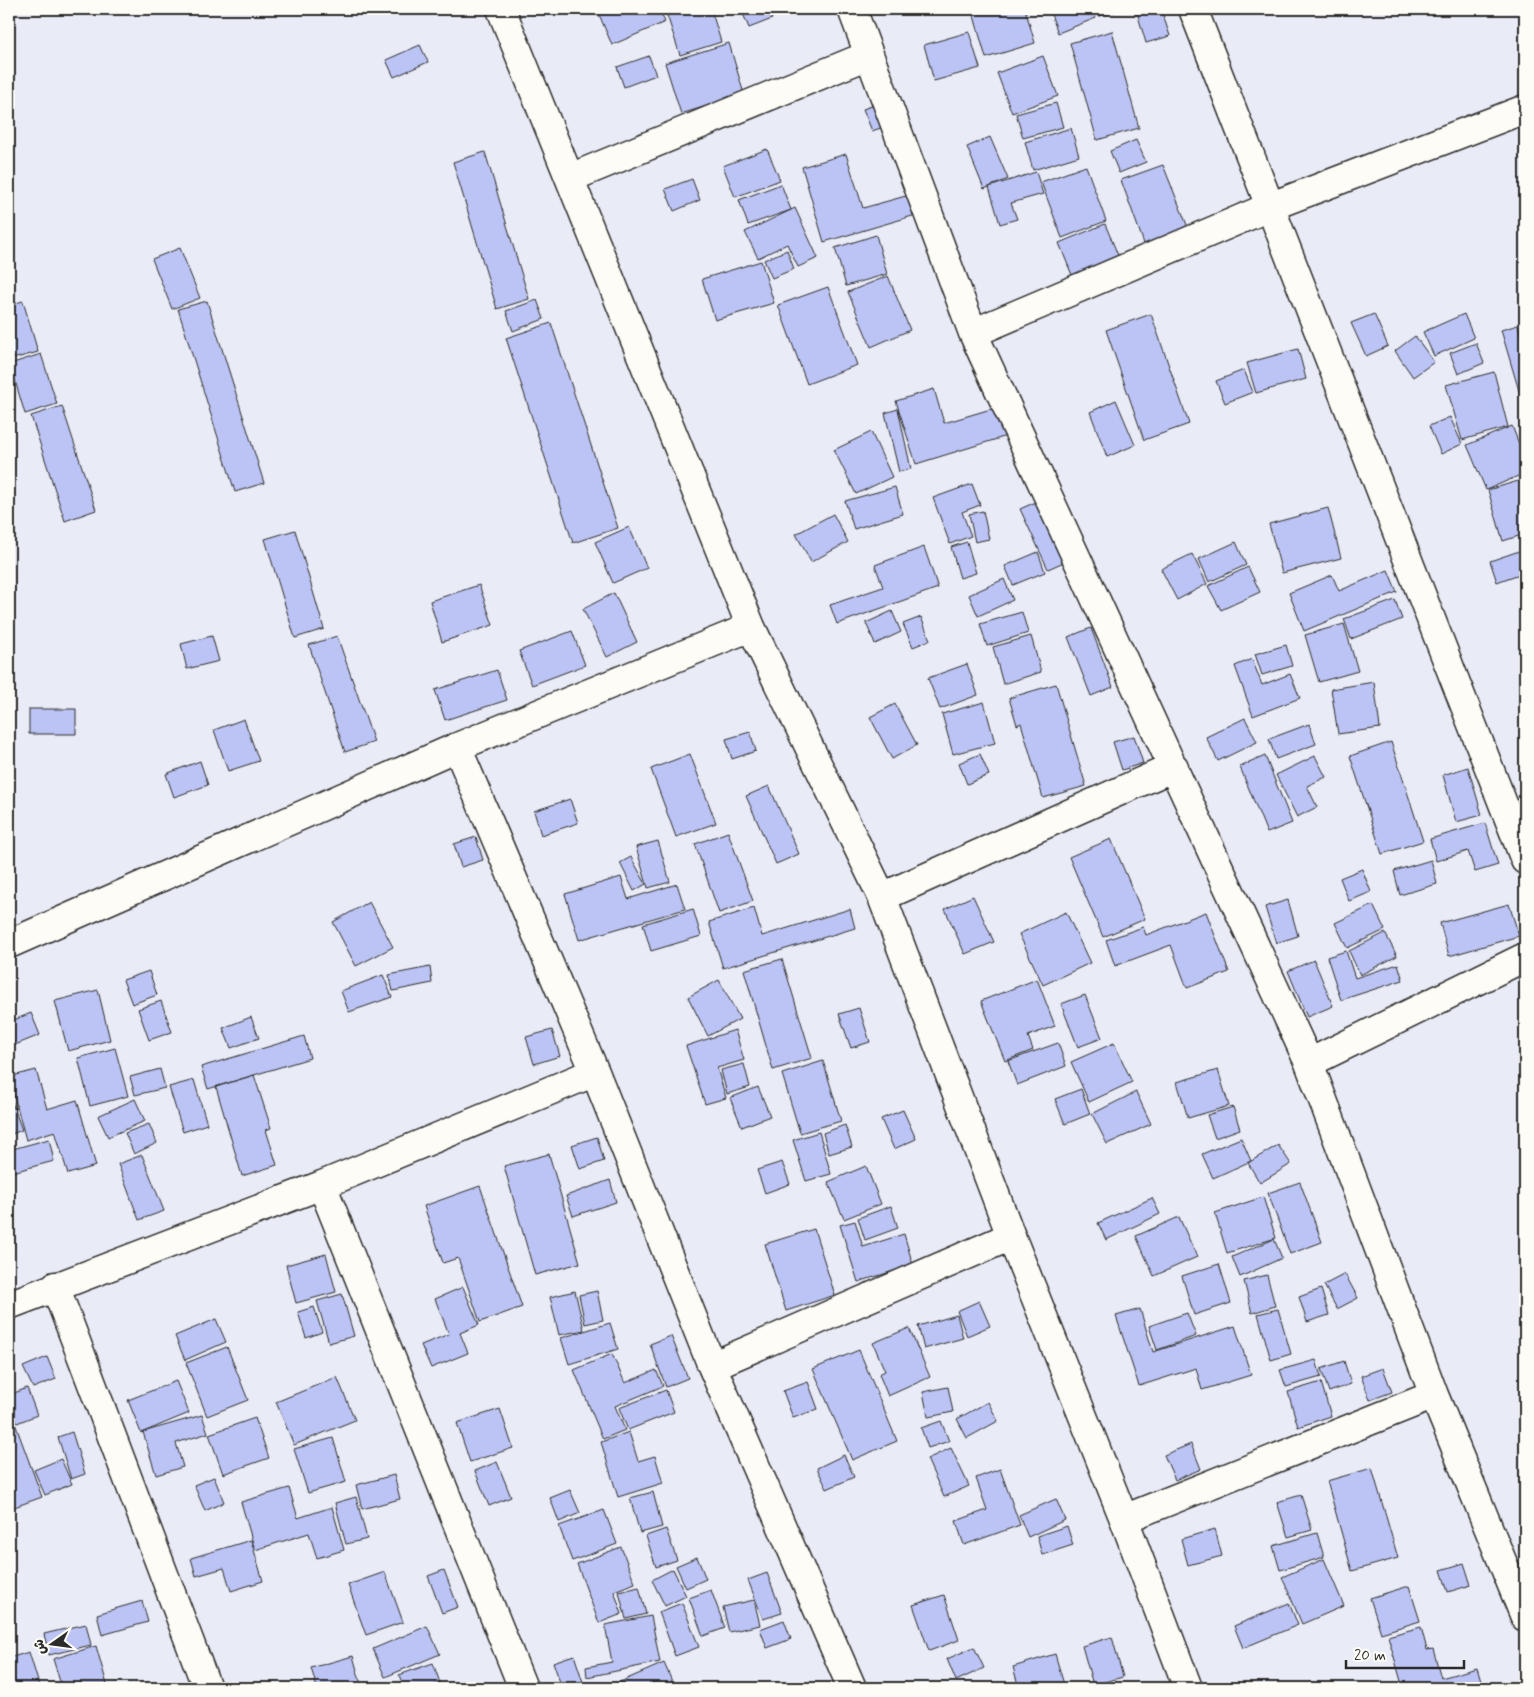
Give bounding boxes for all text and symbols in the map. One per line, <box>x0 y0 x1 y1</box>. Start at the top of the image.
north arrow <box>28 1620 78 1670</box>
text: ش <box>30 1637 51 1657</box>
scale bar <box>1346 1637 1464 1669</box>
text: 20 m <box>1354 1646 1386 1666</box>

